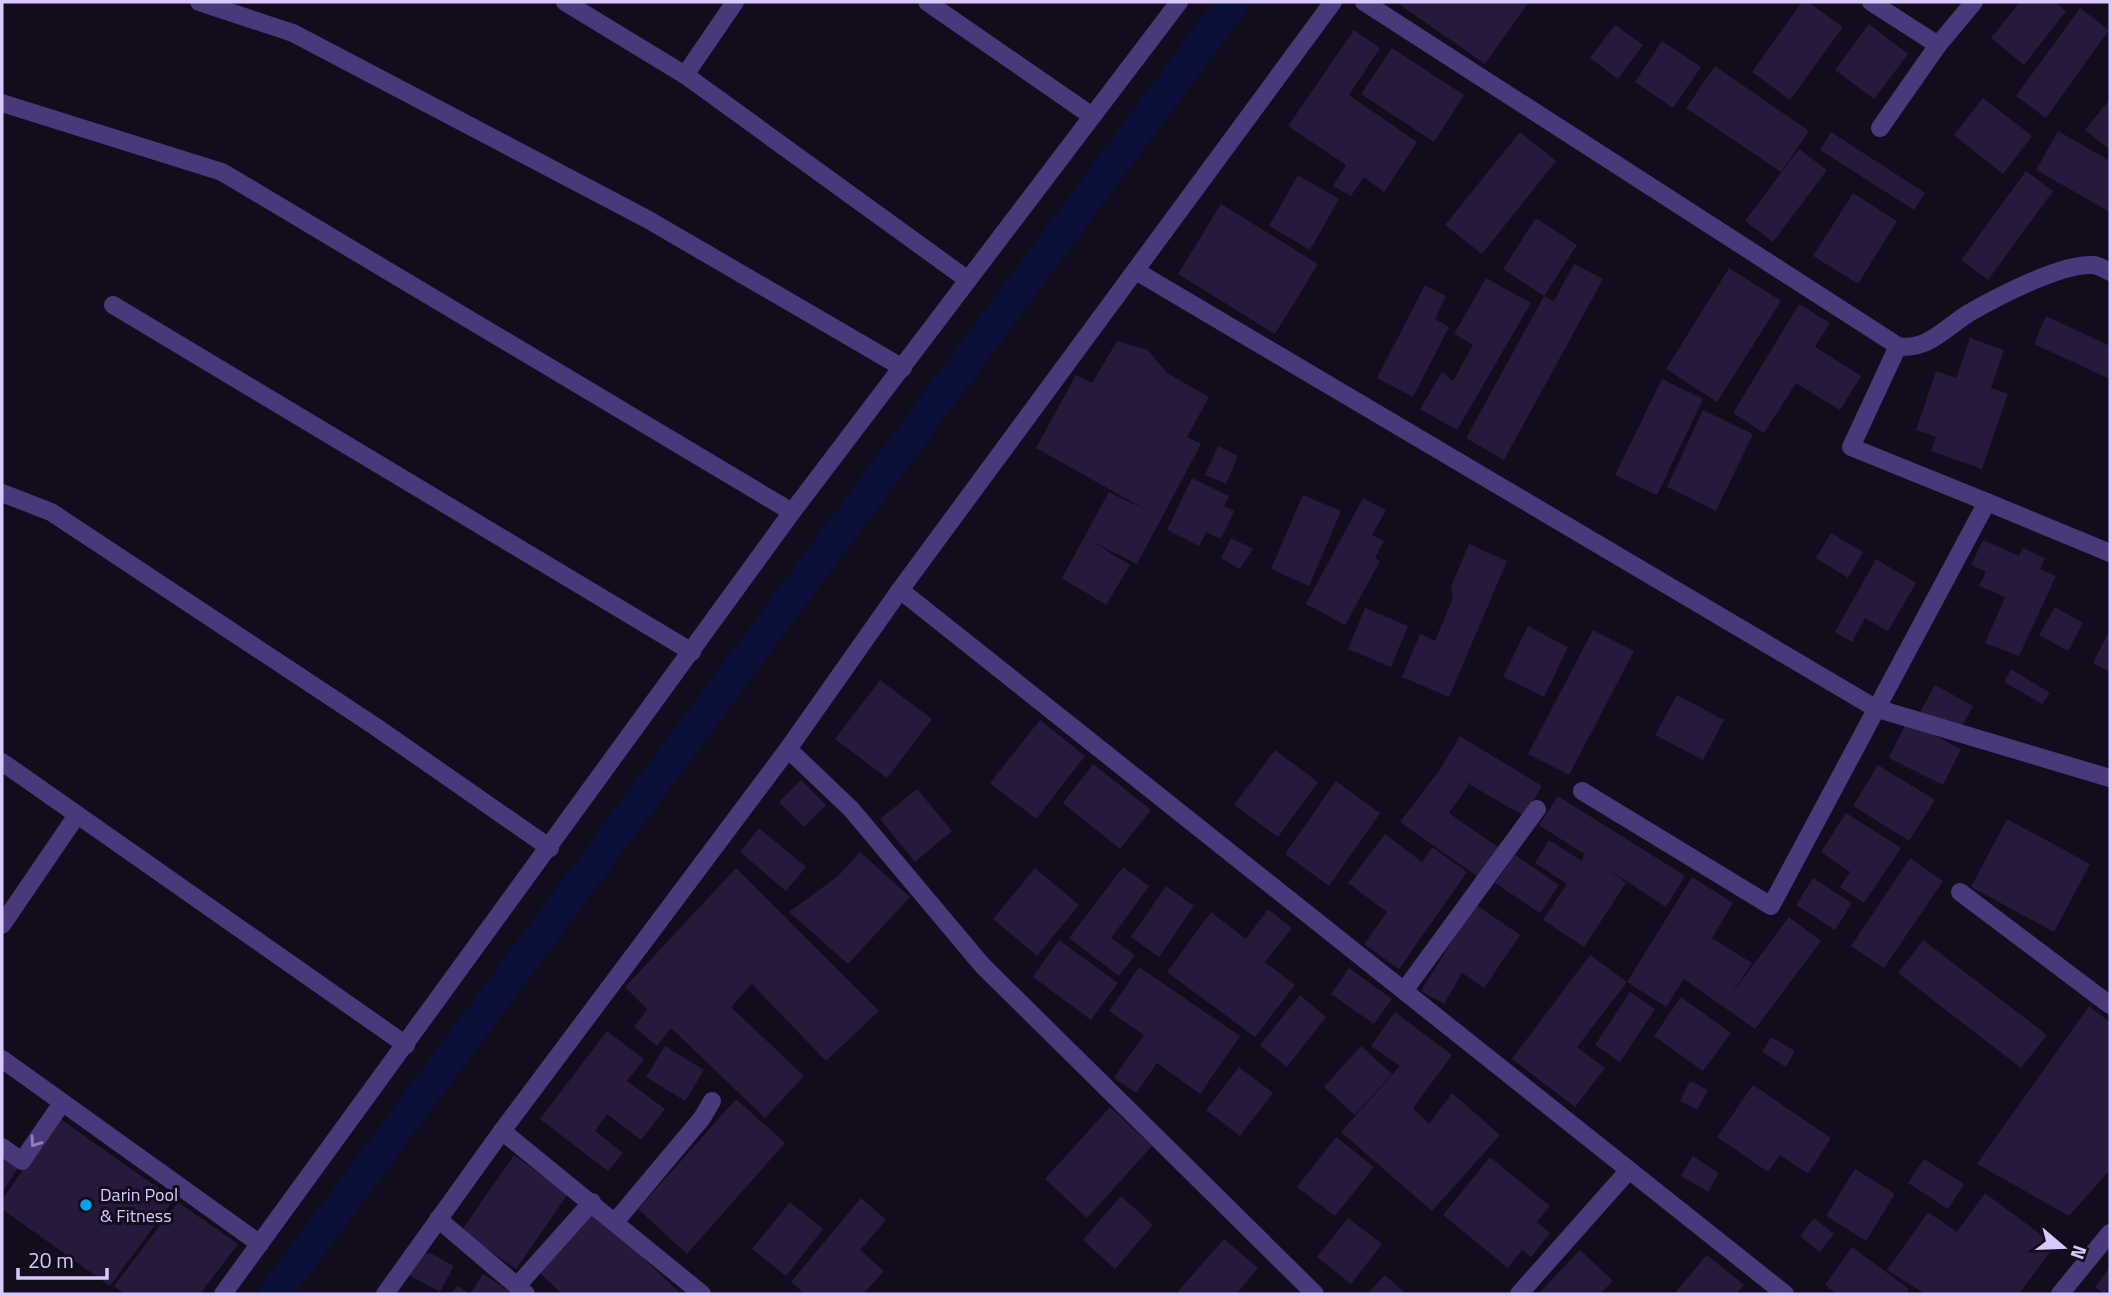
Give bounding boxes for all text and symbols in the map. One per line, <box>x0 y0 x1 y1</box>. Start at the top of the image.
one-way arrow <box>31 1134 43 1147</box>
place label: Darin Pool & Fitness <box>100 1181 178 1229</box>
marker: Darin Pool & Fitness <box>78 1197 94 1213</box>
north arrow <box>2028 1212 2098 1282</box>
scale bar <box>18 1236 107 1280</box>
text: N <box>2064 1242 2095 1264</box>
text: 20 m <box>28 1244 74 1276</box>

